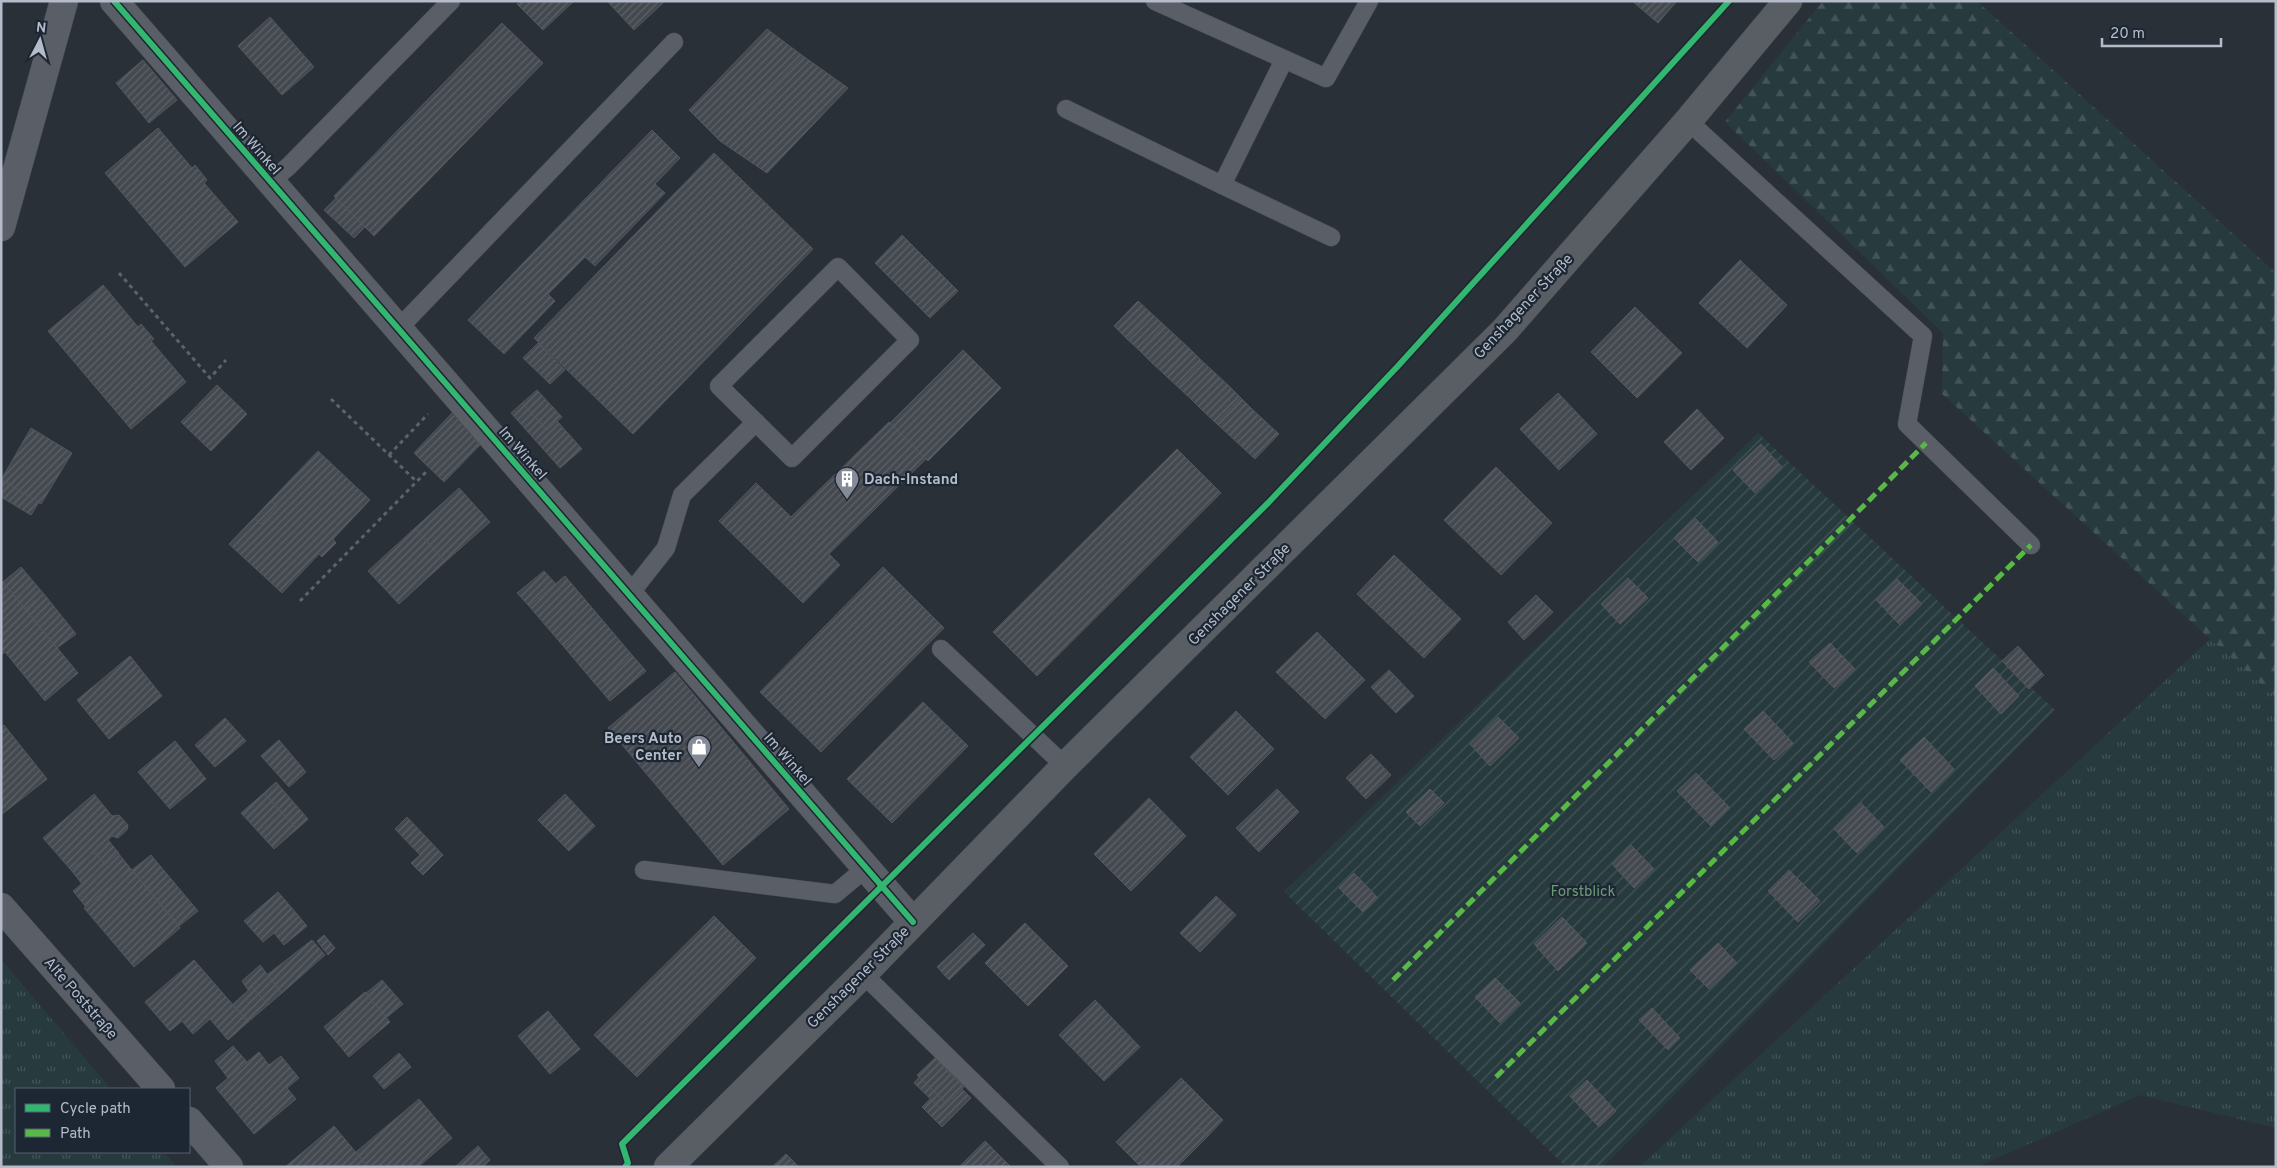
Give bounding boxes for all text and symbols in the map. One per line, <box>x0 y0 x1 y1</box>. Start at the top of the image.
north arrow <box>15 15 65 65</box>
scale bar <box>2102 15 2221 47</box>
text: N <box>35 20 47 38</box>
text: 20 m <box>2110 25 2145 44</box>
street label: Im Winkel <box>228 118 284 180</box>
street label: Genshagener Straße <box>1470 250 1578 364</box>
street label: Im Winkel <box>494 423 550 485</box>
building icon: Dach-Instand <box>834 466 860 500</box>
place label: Dach-Instand <box>864 471 958 490</box>
street label: Genshagener Straße <box>1185 540 1295 650</box>
street label: Im Winkel <box>759 729 815 791</box>
place label: Beers Auto Center <box>604 730 683 766</box>
shop icon: Beers Auto Center <box>686 734 712 768</box>
park label: Forstblick <box>1550 883 1616 902</box>
street label: Genshagener Straße <box>804 923 914 1033</box>
street label: Alte Poststraße <box>39 954 121 1044</box>
legend <box>15 1088 190 1153</box>
text: Cycle path <box>60 1100 131 1119</box>
text: Path <box>60 1125 91 1144</box>

